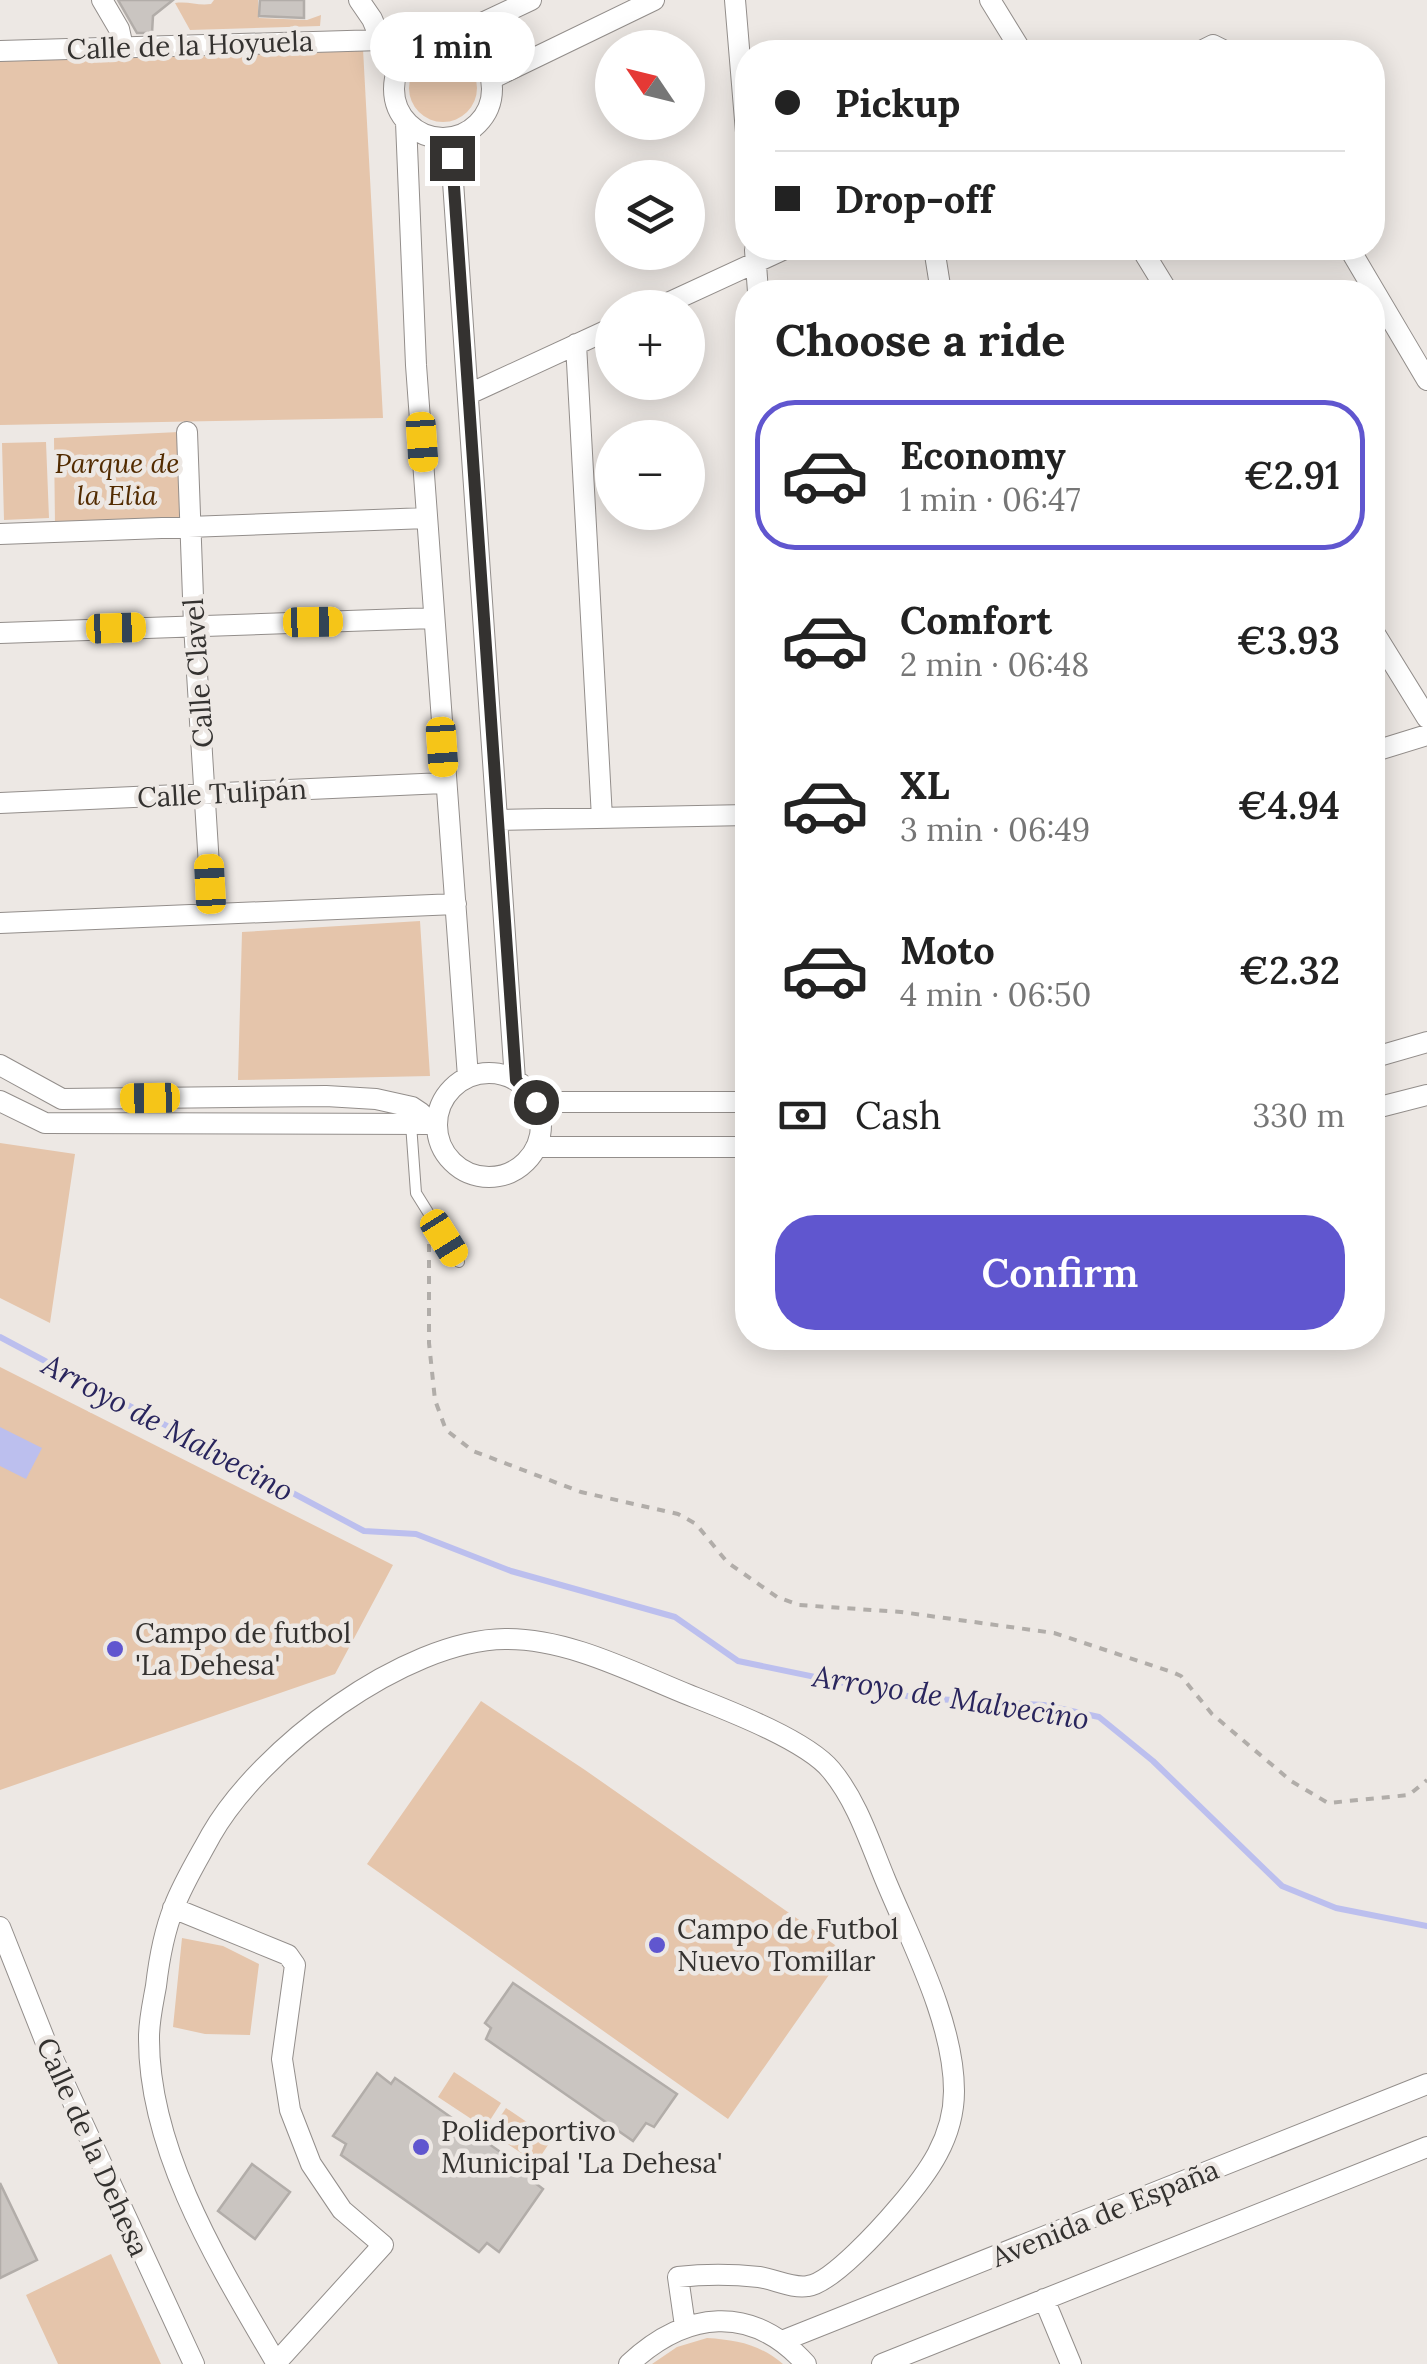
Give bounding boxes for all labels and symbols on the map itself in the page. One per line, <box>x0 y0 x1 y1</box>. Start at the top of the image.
callout: 1 min <box>370 13 534 83</box>
street label: Calle de la Hoyuela <box>66 23 314 67</box>
north arrow <box>595 30 705 140</box>
route end <box>430 136 475 181</box>
car <box>405 411 439 473</box>
park label: Parque de la Elia <box>55 445 180 513</box>
street label: Calle Clavel <box>175 597 221 749</box>
car <box>283 606 343 638</box>
car <box>85 612 147 644</box>
car <box>425 716 459 778</box>
street label: Calle Tulipán <box>136 771 308 815</box>
car <box>193 853 227 915</box>
route start <box>514 1080 559 1125</box>
car <box>120 1082 180 1114</box>
car <box>415 1205 473 1271</box>
water label: Arroyo de Malvecino <box>35 1344 300 1509</box>
place label: Campo de futbol 'La Dehesa' <box>135 1615 351 1683</box>
marker: Campo de futbol 'La Dehesa' <box>104 1638 126 1660</box>
water label: Arroyo de Malvecino <box>809 1656 1092 1738</box>
place label: Campo de Futbol Nuevo Tomillar <box>677 1911 899 1979</box>
marker: Campo de Futbol Nuevo Tomillar <box>646 1934 668 1956</box>
street label: Calle de la Dehesa <box>29 2032 157 2262</box>
place label: Polideportivo Municipal 'La Dehesa' <box>441 2113 723 2181</box>
marker: Polideportivo Municipal 'La Dehesa' <box>410 2136 432 2158</box>
street label: Avenida de España <box>985 2151 1224 2275</box>

